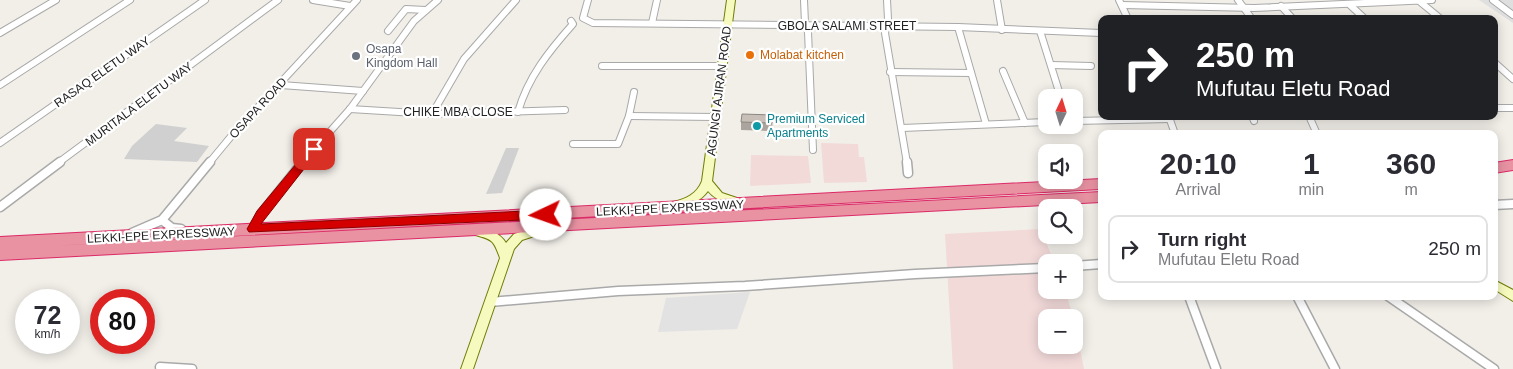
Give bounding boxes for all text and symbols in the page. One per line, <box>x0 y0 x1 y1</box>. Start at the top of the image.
street label: GBOLA SALAMI STREET <box>778 19 917 33</box>
street label: AGUNGI AJIRAN ROAD <box>704 25 734 157</box>
street label: RASAQ ELETU WAY <box>52 34 152 110</box>
icon: right <box>1113 35 1178 100</box>
text: 250 m <box>1196 35 1295 74</box>
place label: Osapa Kingdom Hall <box>366 42 437 70</box>
place label: Molabat kitchen <box>760 48 844 62</box>
marker: Molabat kitchen <box>744 49 756 61</box>
marker: Osapa Kingdom Hall <box>350 50 362 62</box>
street label: MURITALA ELETU WAY <box>83 59 195 149</box>
street label: OSAPA ROAD <box>226 75 290 141</box>
text: Mufutau Eletu Road <box>1196 76 1390 101</box>
north arrow <box>1038 89 1082 134</box>
map controls <box>1038 89 1083 354</box>
street label: CHIKE MBA CLOSE <box>403 105 513 119</box>
place label: Premium Serviced Apartments <box>767 112 865 140</box>
marker: Premium Serviced Apartments <box>751 120 763 132</box>
pin <box>293 128 335 170</box>
icon: arrive <box>300 135 328 163</box>
button: sound <box>1038 144 1083 189</box>
text: 20:10 <box>1160 147 1237 180</box>
text: 1 <box>1303 147 1320 180</box>
text: 360 <box>1386 147 1436 180</box>
text: Arrival <box>1176 181 1221 198</box>
text: min <box>1298 181 1324 198</box>
text: m <box>1404 181 1418 198</box>
position arrow <box>519 188 571 240</box>
street label: LEKKI-EPE EXPRESSWAY <box>596 197 744 219</box>
button: search <box>1038 199 1083 244</box>
street label: LEKKI-EPE EXPRESSWAY <box>87 224 235 246</box>
text: Turn right <box>1158 229 1246 250</box>
icon: right <box>1115 235 1143 263</box>
text: 250 m <box>1428 238 1481 259</box>
text: Mufutau Eletu Road <box>1158 251 1299 268</box>
button: + <box>1038 254 1083 299</box>
speed limit sign: 80 <box>90 289 155 354</box>
text: 72 <box>34 301 61 329</box>
button: − <box>1038 309 1083 354</box>
text: km/h <box>34 327 61 341</box>

